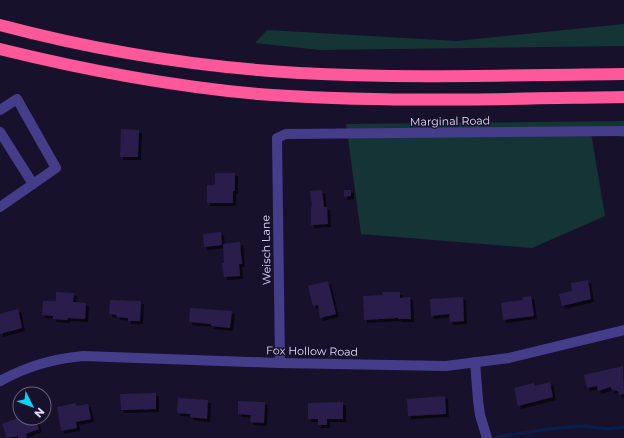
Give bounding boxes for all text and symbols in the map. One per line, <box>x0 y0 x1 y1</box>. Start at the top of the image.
street label: Marginal Road <box>410 113 490 129</box>
street label: Weisch Lane <box>258 214 274 285</box>
street label: Fox Hollow Road <box>266 343 358 359</box>
north arrow <box>12 386 52 426</box>
text: N <box>31 405 48 421</box>

